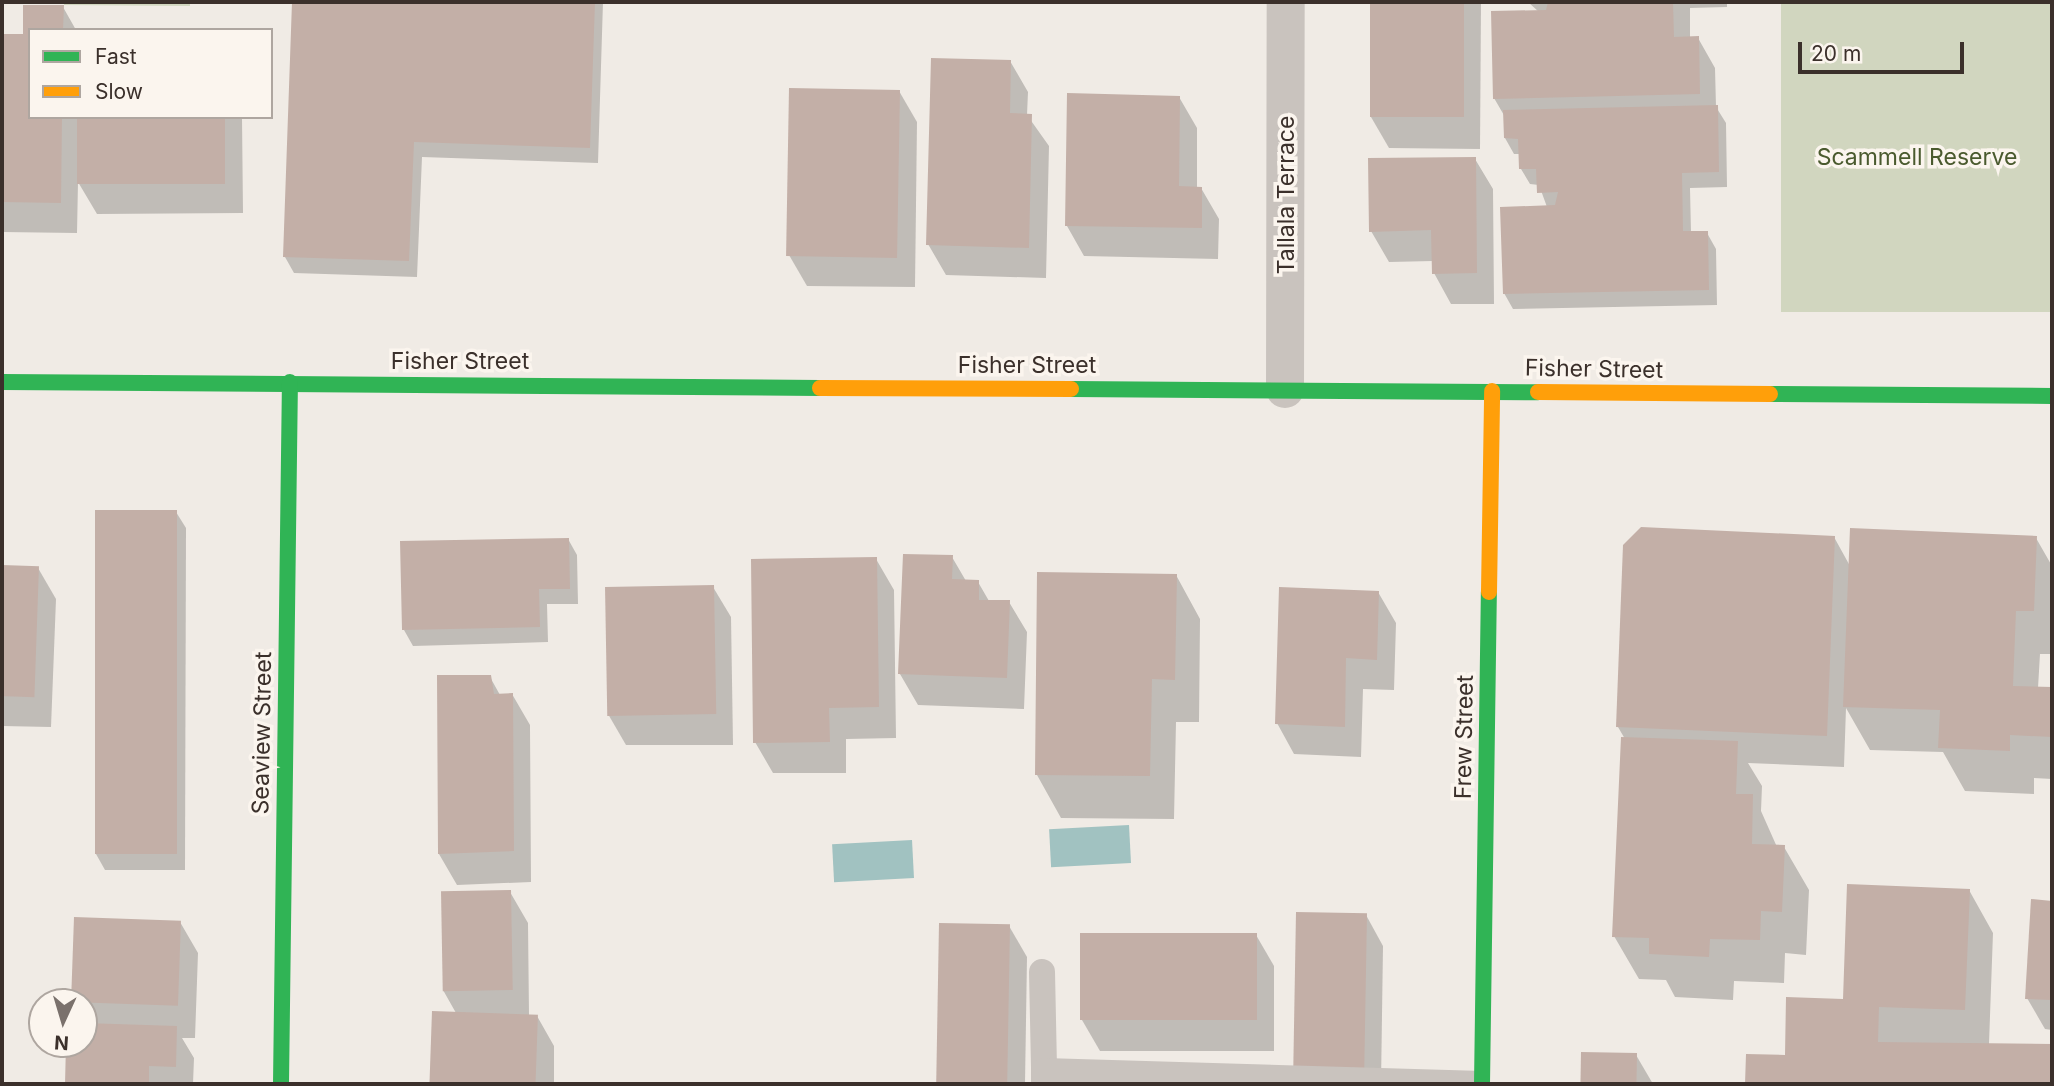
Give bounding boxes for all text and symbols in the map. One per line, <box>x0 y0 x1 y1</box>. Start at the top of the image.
legend <box>28 28 273 119</box>
scale bar <box>1802 28 1968 72</box>
text: 20 m <box>1811 41 1861 66</box>
text: Fast <box>95 44 137 69</box>
text: Slow <box>95 79 143 104</box>
street label: Tallala Terrace <box>1272 116 1300 274</box>
park label: Scammell Reserve <box>1817 143 2017 171</box>
street label: Fisher Street <box>391 347 529 375</box>
street label: Fisher Street <box>958 351 1096 379</box>
street label: Fisher Street <box>1525 354 1663 384</box>
street label: Seaview Street <box>247 651 277 815</box>
street label: Frew Street <box>1449 675 1479 799</box>
north arrow <box>28 988 98 1058</box>
text: N <box>54 1030 70 1054</box>

